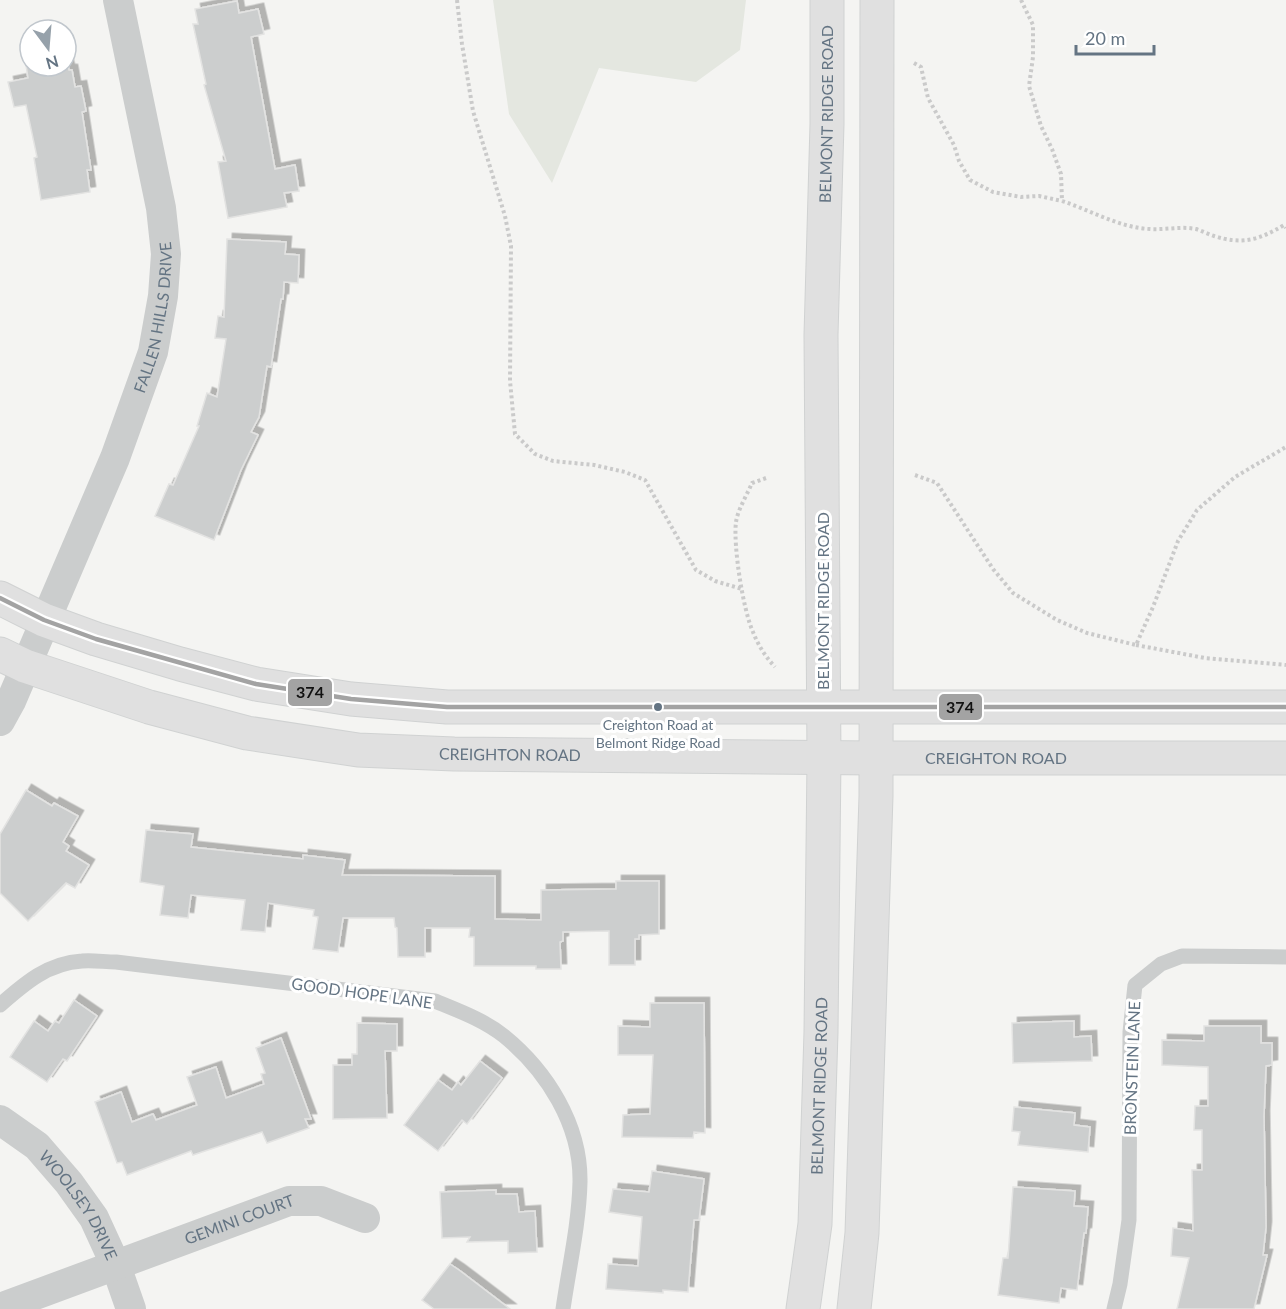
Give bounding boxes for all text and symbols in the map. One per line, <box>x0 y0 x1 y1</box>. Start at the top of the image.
north arrow <box>18 18 78 78</box>
scale bar <box>1076 18 1154 56</box>
street label: BELMONT RIDGE ROAD <box>815 25 836 203</box>
text: 20 m <box>1085 27 1125 49</box>
text: N <box>44 52 61 74</box>
street label: FALLEN HILLS DRIVE <box>129 241 175 395</box>
street label: BELMONT RIDGE ROAD <box>813 512 832 690</box>
line badge: 374 <box>287 678 333 707</box>
text: 374 <box>296 682 324 701</box>
line badge: 374 <box>938 693 983 721</box>
text: 374 <box>946 697 974 716</box>
marker: Creighton Road at Belmont Ridge Road <box>652 701 664 713</box>
place label: Creighton Road at Belmont Ridge Road <box>596 716 720 751</box>
street label: CREIGHTON ROAD <box>439 743 581 764</box>
street label: CREIGHTON ROAD <box>925 748 1067 767</box>
street label: GOOD HOPE LANE <box>290 973 434 1012</box>
street label: BELMONT RIDGE ROAD <box>807 997 830 1175</box>
street label: BRONSTEIN LANE <box>1120 1001 1143 1135</box>
street label: WOOLSEY DRIVE <box>36 1146 122 1263</box>
street label: GEMINI COURT <box>182 1190 297 1248</box>

